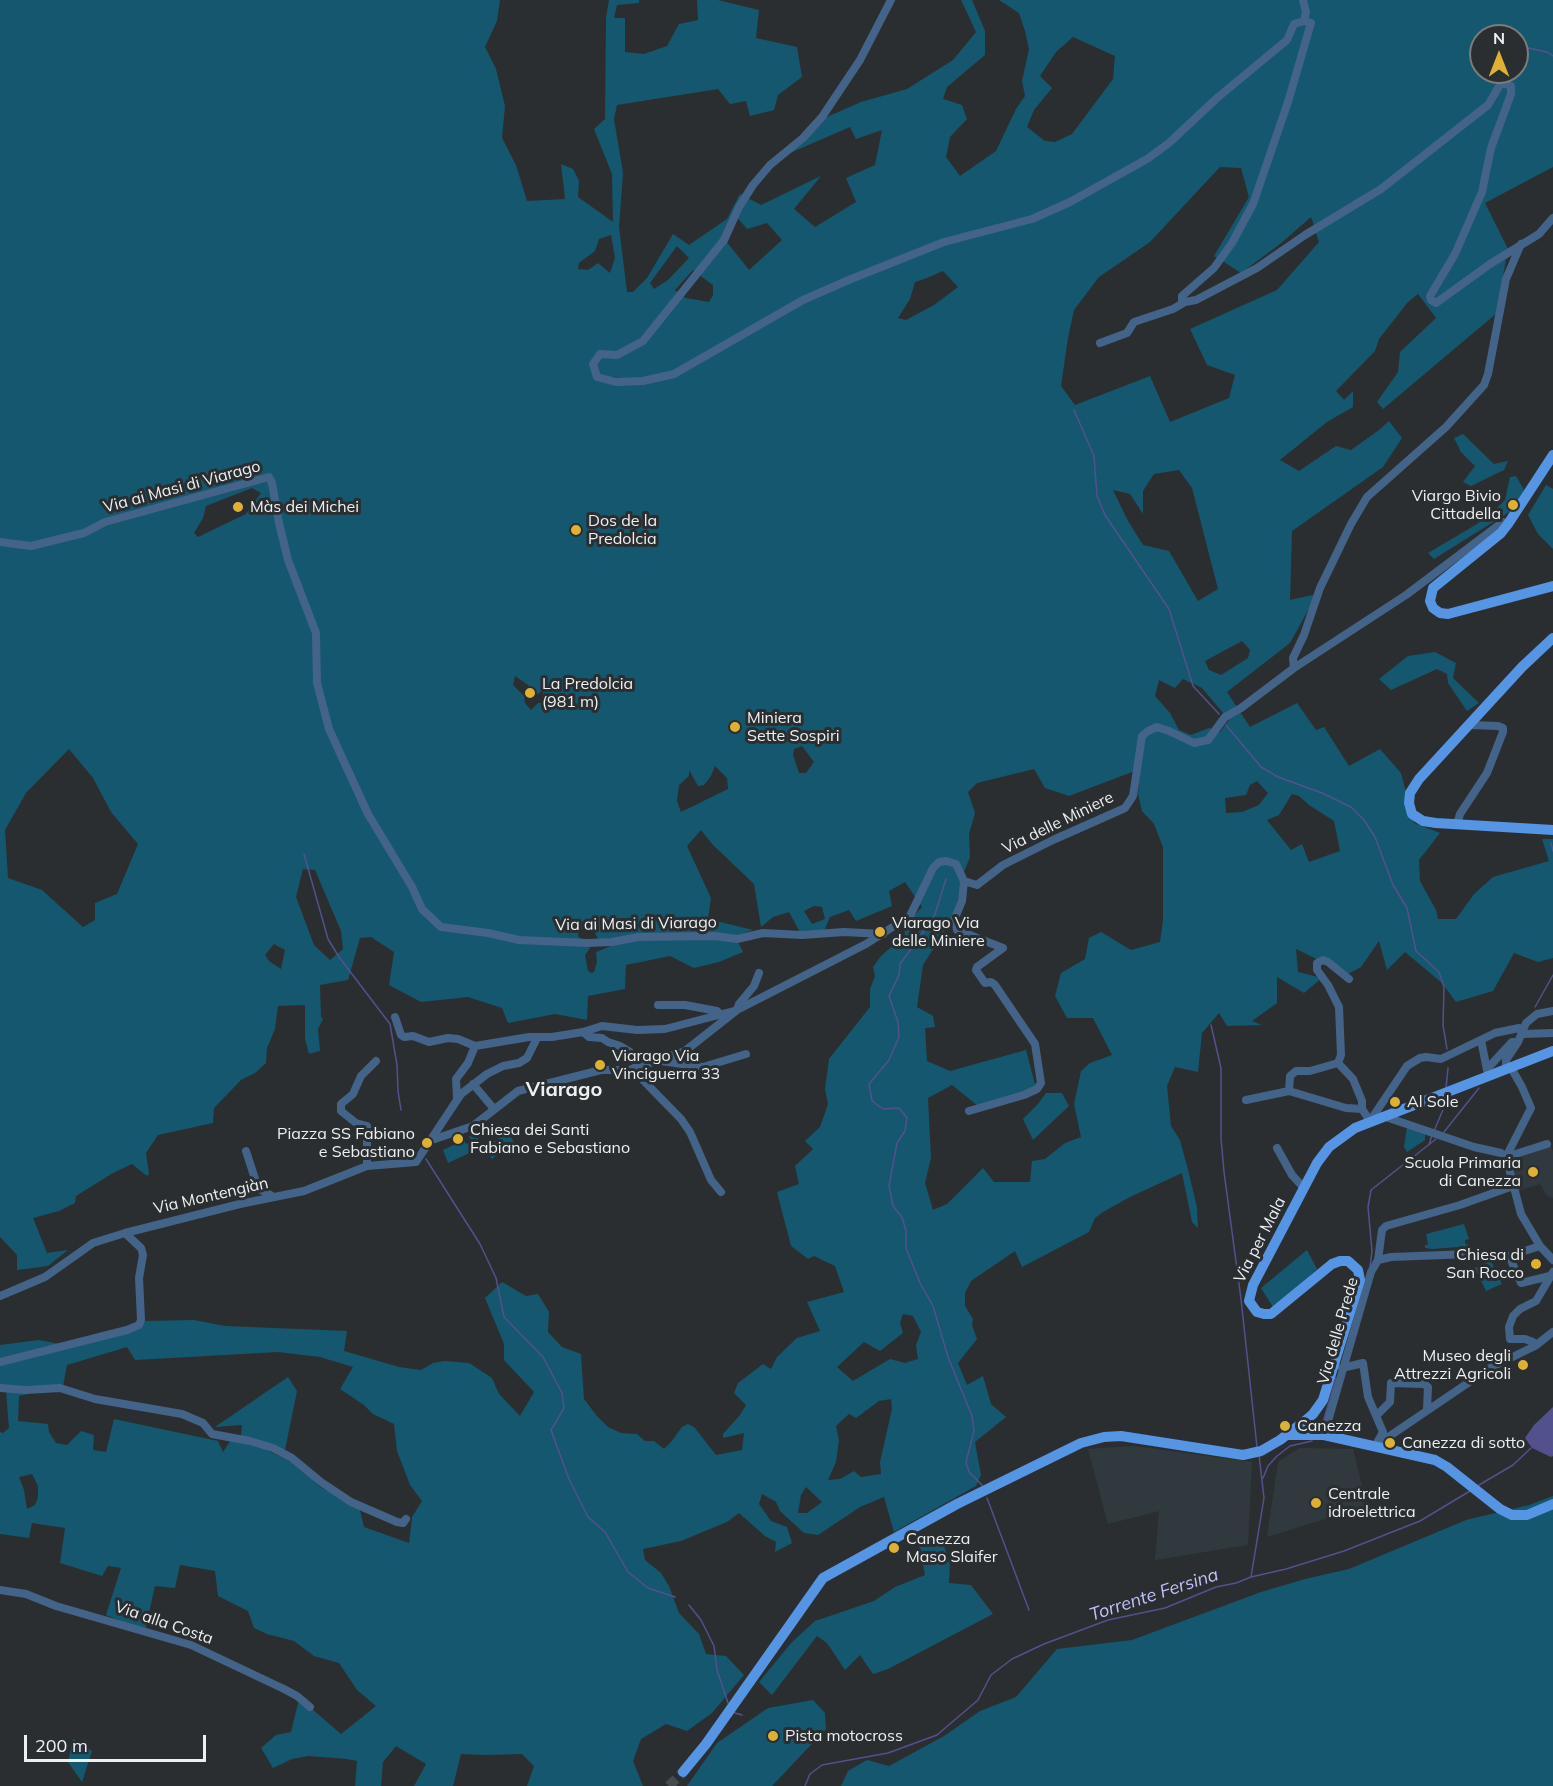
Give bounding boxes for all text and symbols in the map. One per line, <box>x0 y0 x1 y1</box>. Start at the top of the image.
north arrow <box>1469 24 1529 84</box>
text: N <box>1493 28 1505 48</box>
street label: Via ai Masi di Viarago <box>101 457 263 517</box>
place label: Viargo Bivio Cittadella <box>1412 486 1501 524</box>
place label: Màs dei Michei <box>250 497 359 517</box>
marker: Viargo Bivio Cittadella <box>1506 498 1520 512</box>
marker: Màs dei Michei <box>231 500 245 514</box>
place label: Dos de la Predolcia <box>588 511 657 549</box>
marker: Dos de la Predolcia <box>569 523 583 537</box>
place label: La Predolcia (981 m) <box>542 674 633 712</box>
marker: La Predolcia (981 m) <box>523 686 537 700</box>
place label: Miniera Sette Sospiri <box>747 708 840 746</box>
marker: Miniera Sette Sospiri <box>728 720 742 734</box>
street label: Via delle Miniere <box>999 788 1117 858</box>
street label: Via ai Masi di Viarago <box>555 913 717 935</box>
place label: Viarago Via delle Miniere <box>892 913 985 951</box>
marker: Viarago Via delle Miniere <box>873 925 887 939</box>
place label: Viarago Via Vinciguerra 33 <box>612 1046 720 1084</box>
marker: Viarago Via Vinciguerra 33 <box>593 1058 607 1072</box>
district label: Viarago <box>526 1078 602 1102</box>
place label: Al Sole <box>1407 1092 1458 1112</box>
marker: Al Sole <box>1388 1095 1402 1109</box>
place label: Chiesa dei Santi Fabiano e Sebastiano <box>470 1120 630 1158</box>
place label: Piazza SS Fabiano e Sebastiano <box>277 1124 415 1162</box>
marker: Chiesa dei Santi Fabiano e Sebastiano <box>451 1132 465 1146</box>
marker: Piazza SS Fabiano e Sebastiano <box>420 1136 434 1150</box>
place label: Scuola Primaria di Canezza <box>1404 1153 1521 1191</box>
marker: Scuola Primaria di Canezza <box>1526 1165 1540 1179</box>
street label: Via Montengiàn <box>152 1173 270 1219</box>
street label: Via per Mala <box>1230 1194 1290 1286</box>
place label: Chiesa di San Rocco <box>1446 1245 1524 1283</box>
marker: Chiesa di San Rocco <box>1529 1257 1543 1271</box>
street label: Via delle Prede <box>1314 1275 1362 1387</box>
place label: Museo degli Attrezzi Agricoli <box>1394 1346 1511 1384</box>
marker: Museo degli Attrezzi Agricoli <box>1516 1358 1530 1372</box>
place label: Canezza <box>1297 1416 1361 1436</box>
marker: Canezza <box>1278 1419 1292 1433</box>
place label: Canezza di sotto <box>1402 1433 1525 1453</box>
marker: Canezza di sotto <box>1383 1436 1397 1450</box>
place label: Centrale idroelettrica <box>1328 1484 1416 1522</box>
marker: Centrale idroelettrica <box>1309 1496 1323 1510</box>
place label: Canezza Maso Slaifer <box>906 1529 997 1567</box>
marker: Canezza Maso Slaifer <box>887 1541 901 1555</box>
water label: Torrente Fersina <box>1087 1564 1221 1626</box>
street label: Via alla Costa <box>113 1597 215 1649</box>
scale bar <box>27 1723 208 1761</box>
place label: Pista motocross <box>785 1726 903 1746</box>
marker: Pista motocross <box>766 1729 780 1743</box>
text: 200 m <box>35 1734 88 1757</box>

